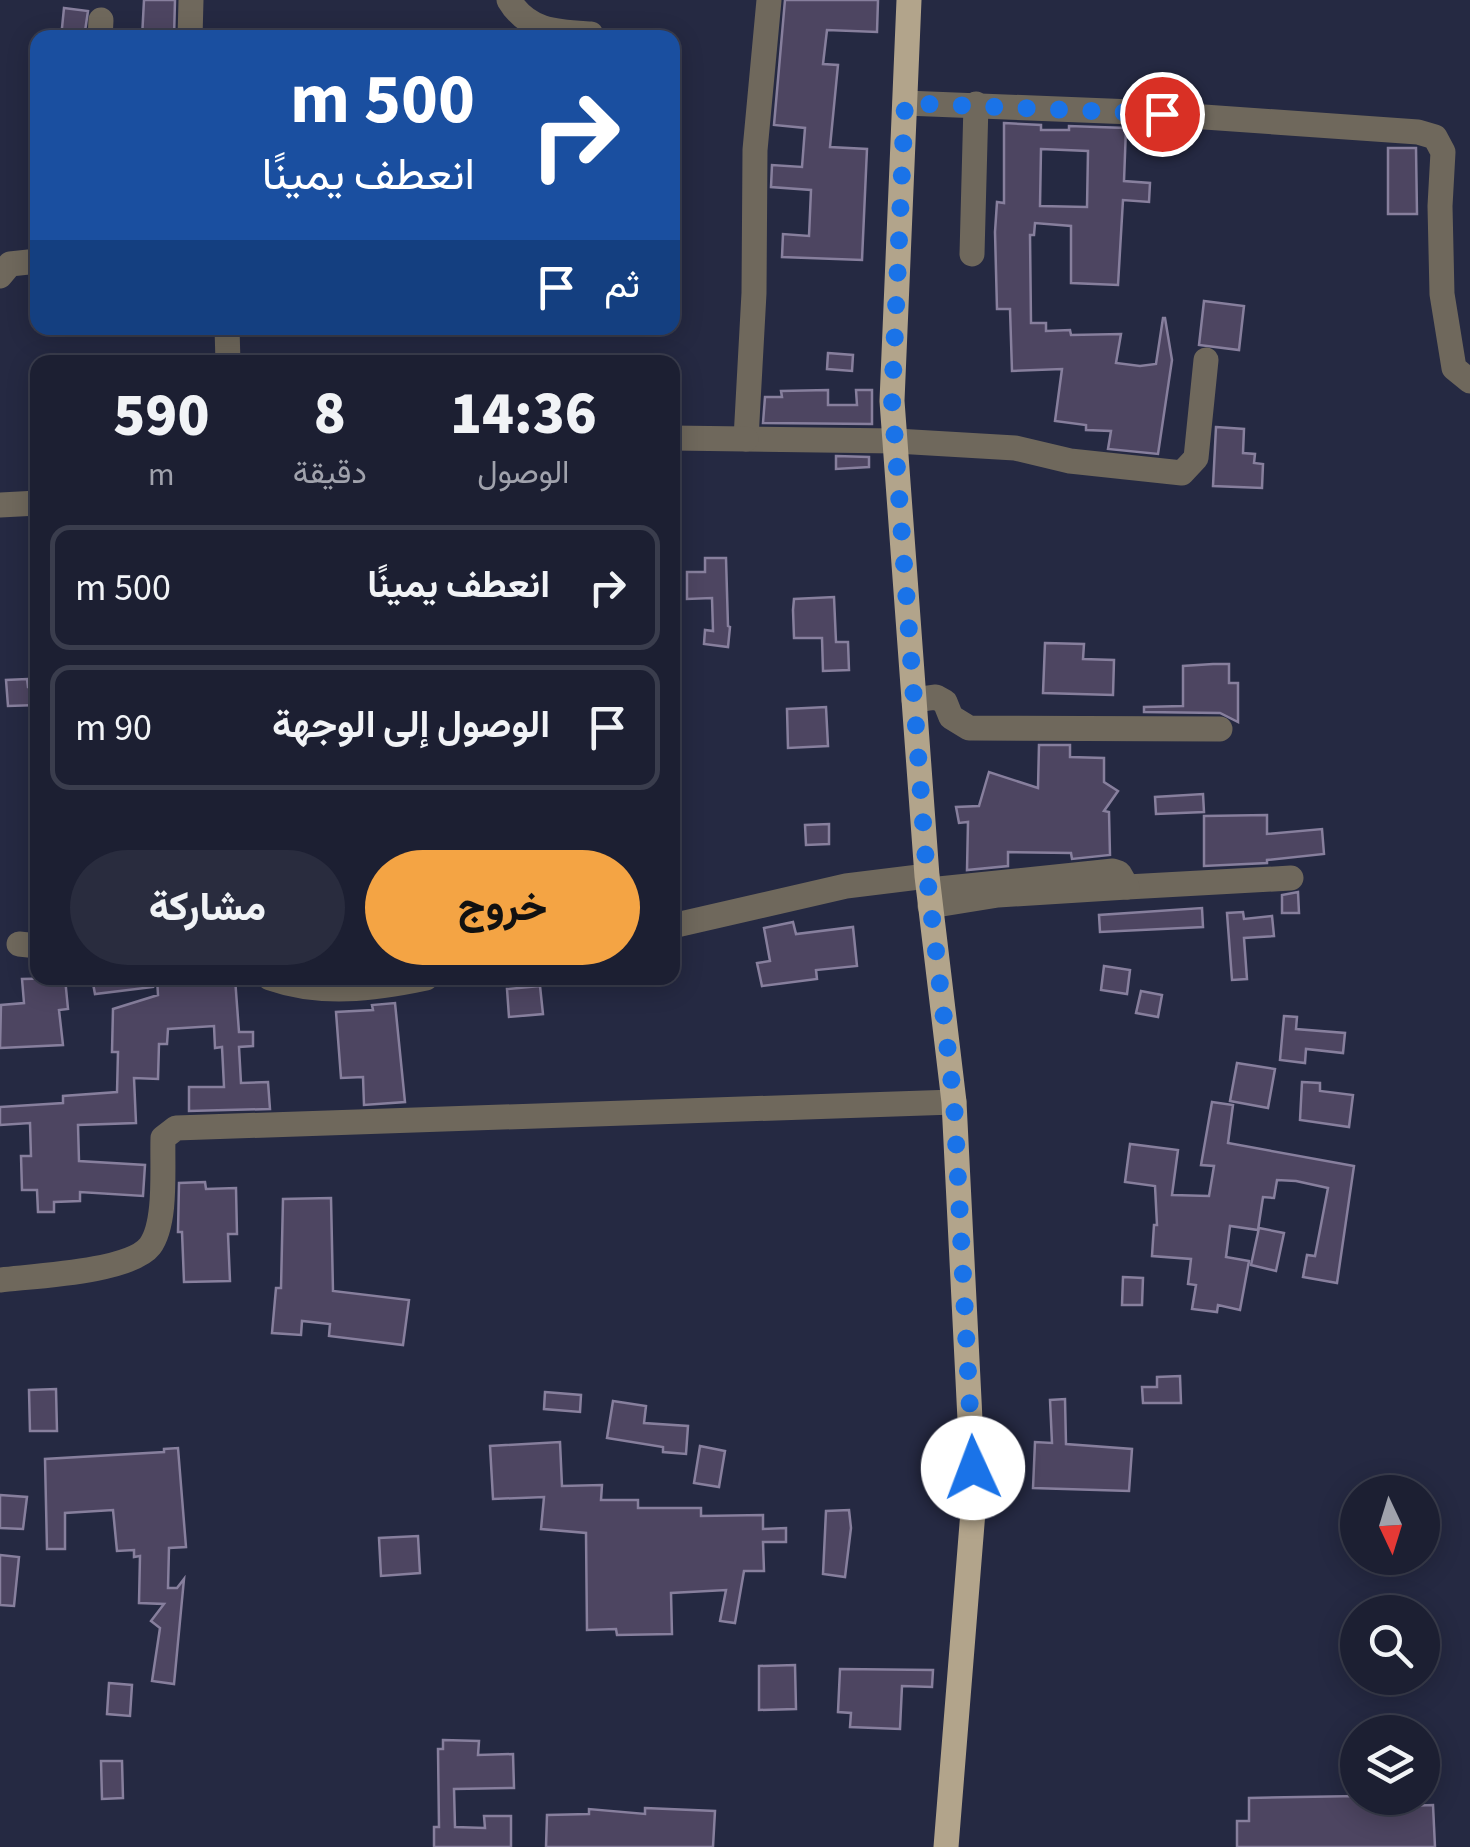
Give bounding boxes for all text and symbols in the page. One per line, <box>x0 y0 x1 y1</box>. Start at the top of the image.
text: 500 m <box>290 50 475 150</box>
icon: right <box>510 70 640 200</box>
pin <box>1120 72 1205 157</box>
icon: arrive <box>1135 87 1190 142</box>
text: انعطف يمينًا <box>262 143 475 207</box>
text: ثم <box>604 258 640 312</box>
icon: arrive <box>529 260 584 315</box>
text: 8 <box>314 372 346 457</box>
text: 14:36 <box>450 372 597 457</box>
text: 590 <box>113 374 209 459</box>
text: دقيقة <box>293 450 367 496</box>
text: الوصول <box>477 450 570 496</box>
text: m <box>148 452 175 498</box>
text: انعطف يمينًا <box>367 558 550 612</box>
icon: right <box>580 560 635 615</box>
text: 500 m <box>75 561 171 615</box>
text: الوصول إلى الوجهة <box>272 698 550 752</box>
icon: arrive <box>580 700 635 755</box>
text: 90 m <box>75 701 152 755</box>
button: مشاركة <box>70 850 345 965</box>
button: خروج <box>365 850 640 965</box>
position arrow <box>921 1416 1025 1520</box>
north arrow <box>1340 1475 1440 1575</box>
map controls <box>1340 1475 1440 1815</box>
button: search <box>1340 1595 1440 1695</box>
button: layers <box>1340 1715 1440 1815</box>

